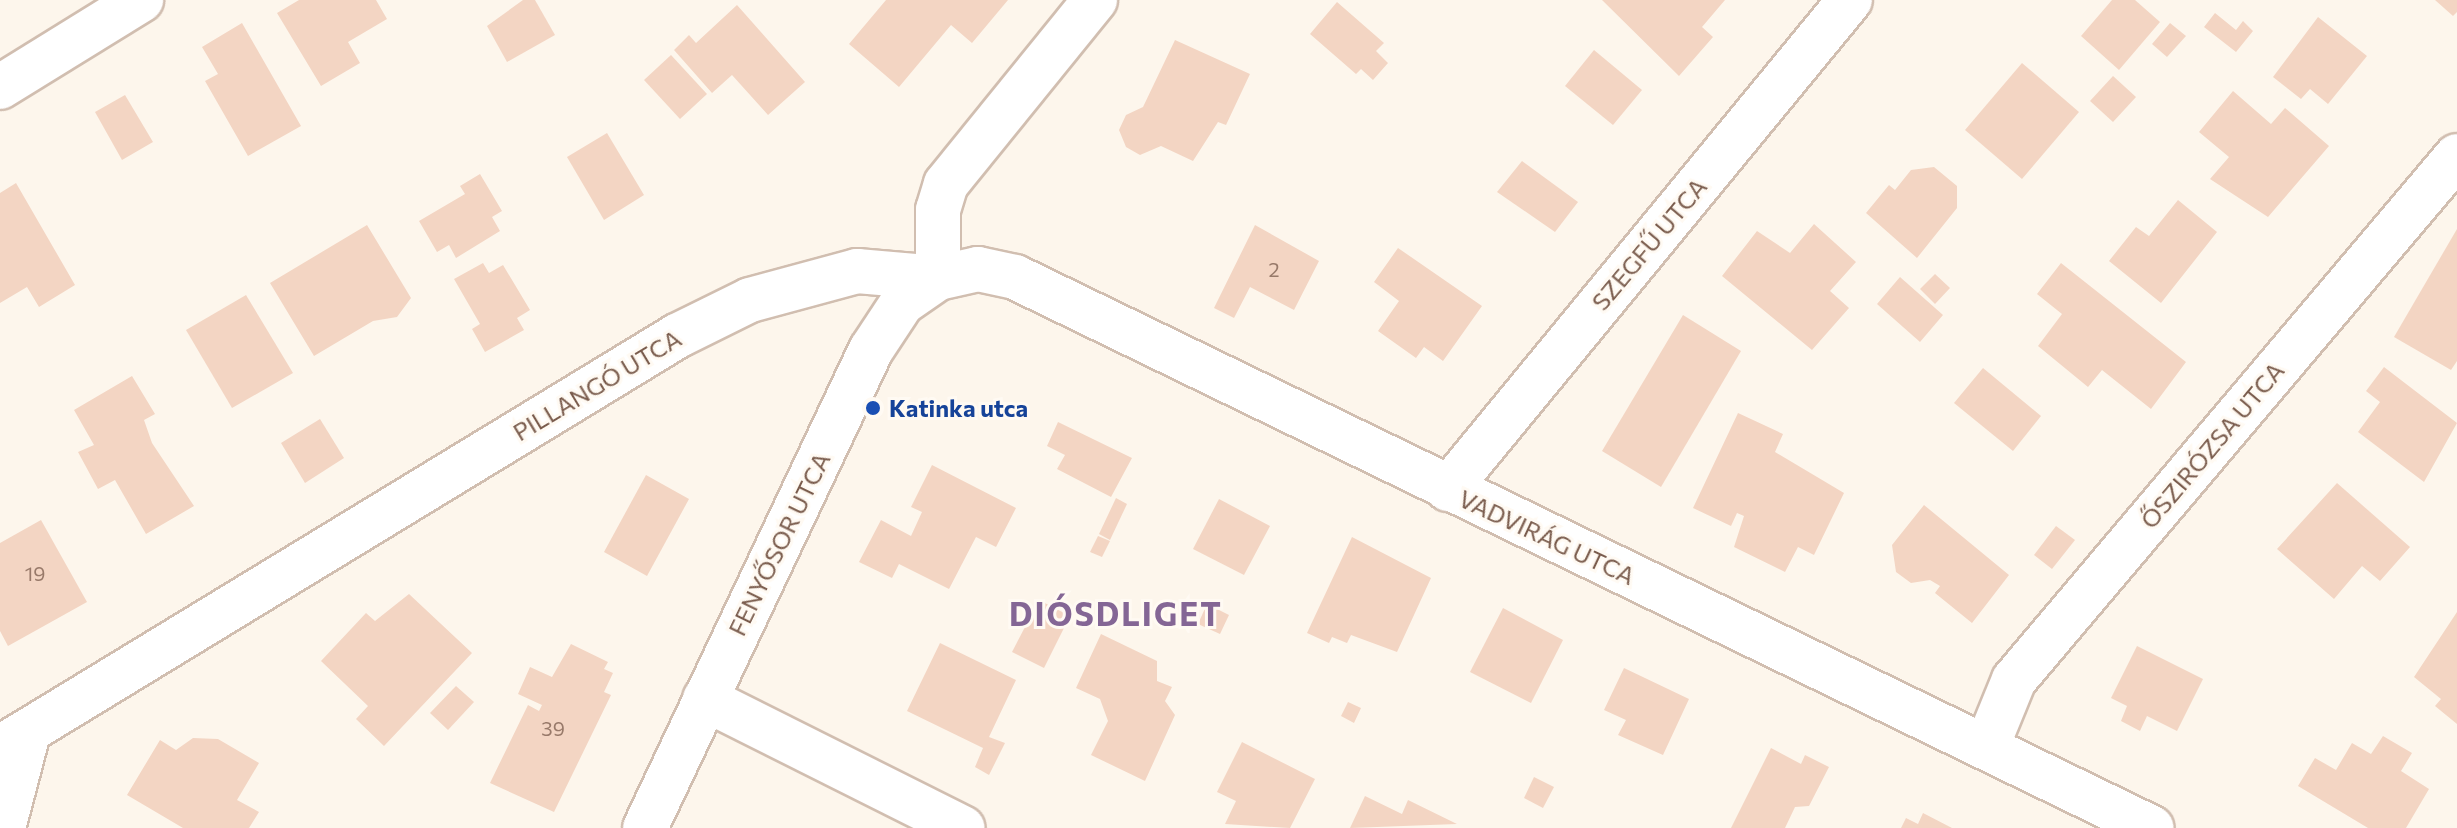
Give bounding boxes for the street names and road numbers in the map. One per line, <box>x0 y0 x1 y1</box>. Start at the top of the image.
street label: SZEGFŰ UTCA <box>1586 172 1712 316</box>
street label: PILLANGÓ UTCA <box>508 324 686 446</box>
street label: ŐSZIRÓZSA UTCA <box>2134 356 2290 534</box>
street label: FENYŐSOR UTCA <box>722 448 836 640</box>
street label: VADVIRÁG UTCA <box>1454 484 1640 590</box>

